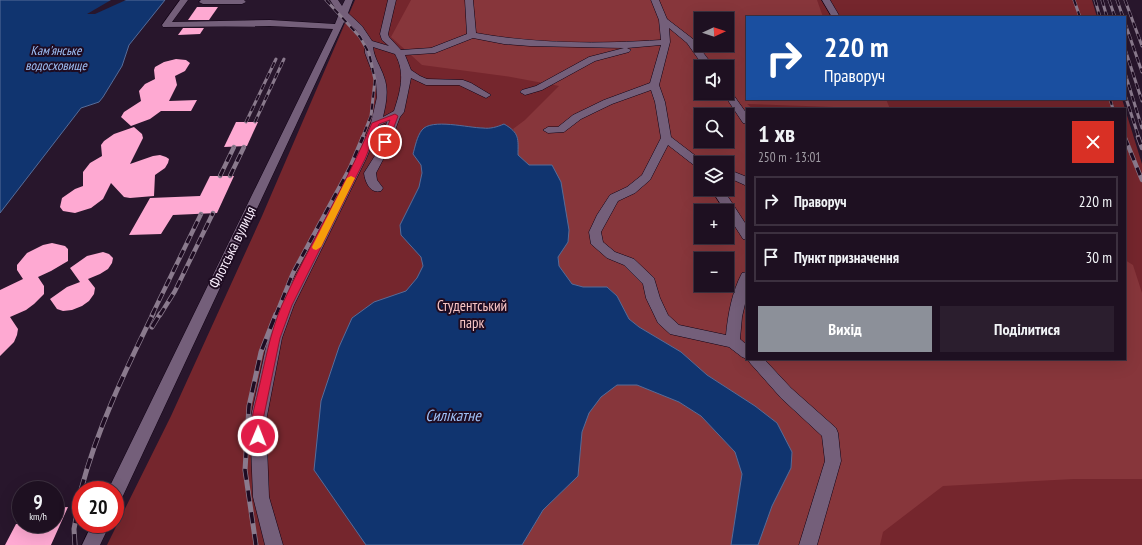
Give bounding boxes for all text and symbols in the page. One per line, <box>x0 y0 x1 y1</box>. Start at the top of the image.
north arrow <box>694 12 734 52</box>
map controls <box>694 12 734 292</box>
text: 220 m <box>824 28 888 65</box>
icon: right <box>758 32 810 84</box>
water label: Кам'янське водосховище <box>25 42 88 74</box>
button: sound <box>694 60 734 100</box>
text: Праворуч <box>824 64 885 87</box>
button: search <box>694 108 734 148</box>
text: 1 хв <box>758 118 795 149</box>
button: close <box>1072 121 1114 163</box>
pin <box>368 125 402 159</box>
icon: arrive <box>374 131 396 153</box>
text: 250 m · 13:01 <box>758 149 821 166</box>
button: layers <box>694 156 734 196</box>
icon: right <box>760 190 782 212</box>
text: Праворуч <box>794 192 847 211</box>
text: 220 m <box>1079 192 1112 211</box>
street label: Флотська вулиця <box>204 203 260 291</box>
button: + <box>694 204 734 244</box>
icon: arrive <box>760 246 782 268</box>
text: Пункт призначення <box>794 248 899 267</box>
text: 30 m <box>1086 248 1112 267</box>
button: − <box>694 252 734 292</box>
park label: Студентський парк <box>437 296 507 332</box>
button: Вихід <box>758 306 932 352</box>
button: Поділитися <box>940 306 1114 352</box>
water label: Силікатне <box>425 405 482 425</box>
position arrow <box>237 415 279 457</box>
speed limit sign: 20 <box>72 481 124 533</box>
text: 9 <box>33 489 43 515</box>
text: km/h <box>29 510 47 523</box>

